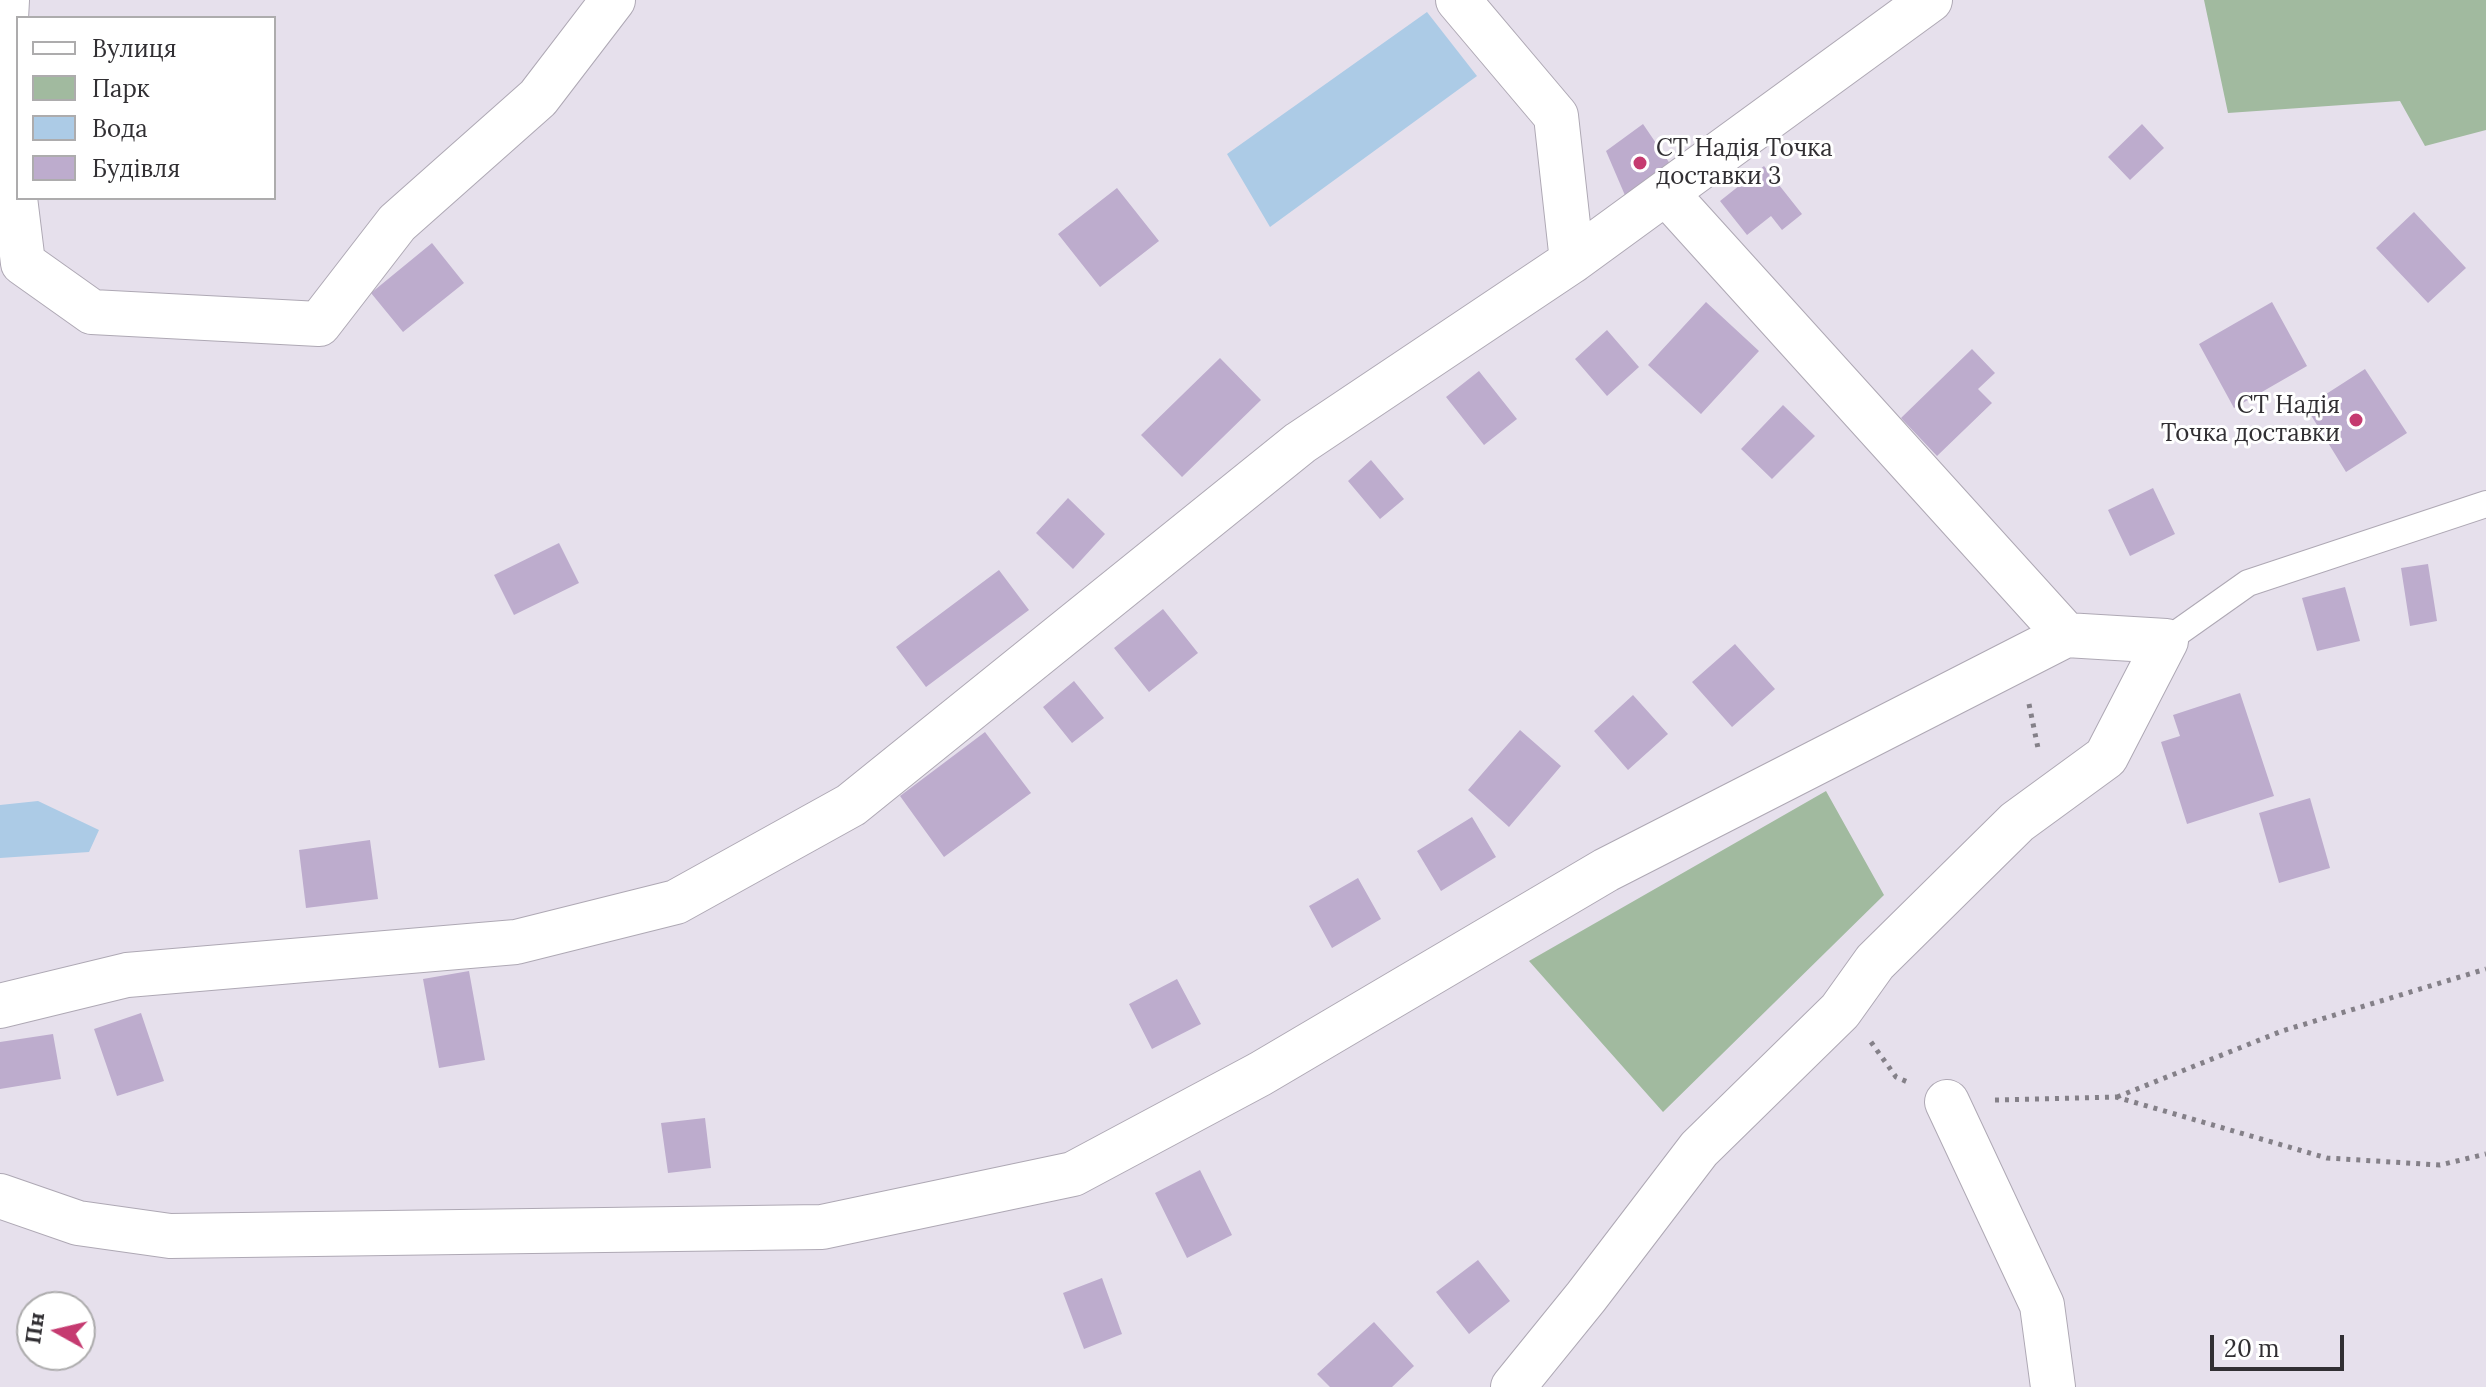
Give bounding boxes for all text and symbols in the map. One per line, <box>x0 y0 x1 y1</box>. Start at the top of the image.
legend <box>16 16 276 200</box>
text: Вулиця <box>92 33 177 64</box>
text: Парк <box>92 73 150 104</box>
text: Вода <box>92 113 148 144</box>
place label: СТ Надія Точка доставки 3 <box>1656 135 1833 191</box>
text: Будівля <box>92 153 180 184</box>
marker: СТ Надія Точка доставки 3 <box>1631 154 1649 172</box>
place label: СТ Надія Точка доставки <box>2161 392 2340 448</box>
marker: СТ Надія Точка доставки <box>2347 411 2365 429</box>
north arrow <box>16 1291 96 1371</box>
text: Пн <box>18 1310 50 1346</box>
scale bar <box>2214 1319 2348 1369</box>
text: 20 m <box>2224 1333 2280 1364</box>

